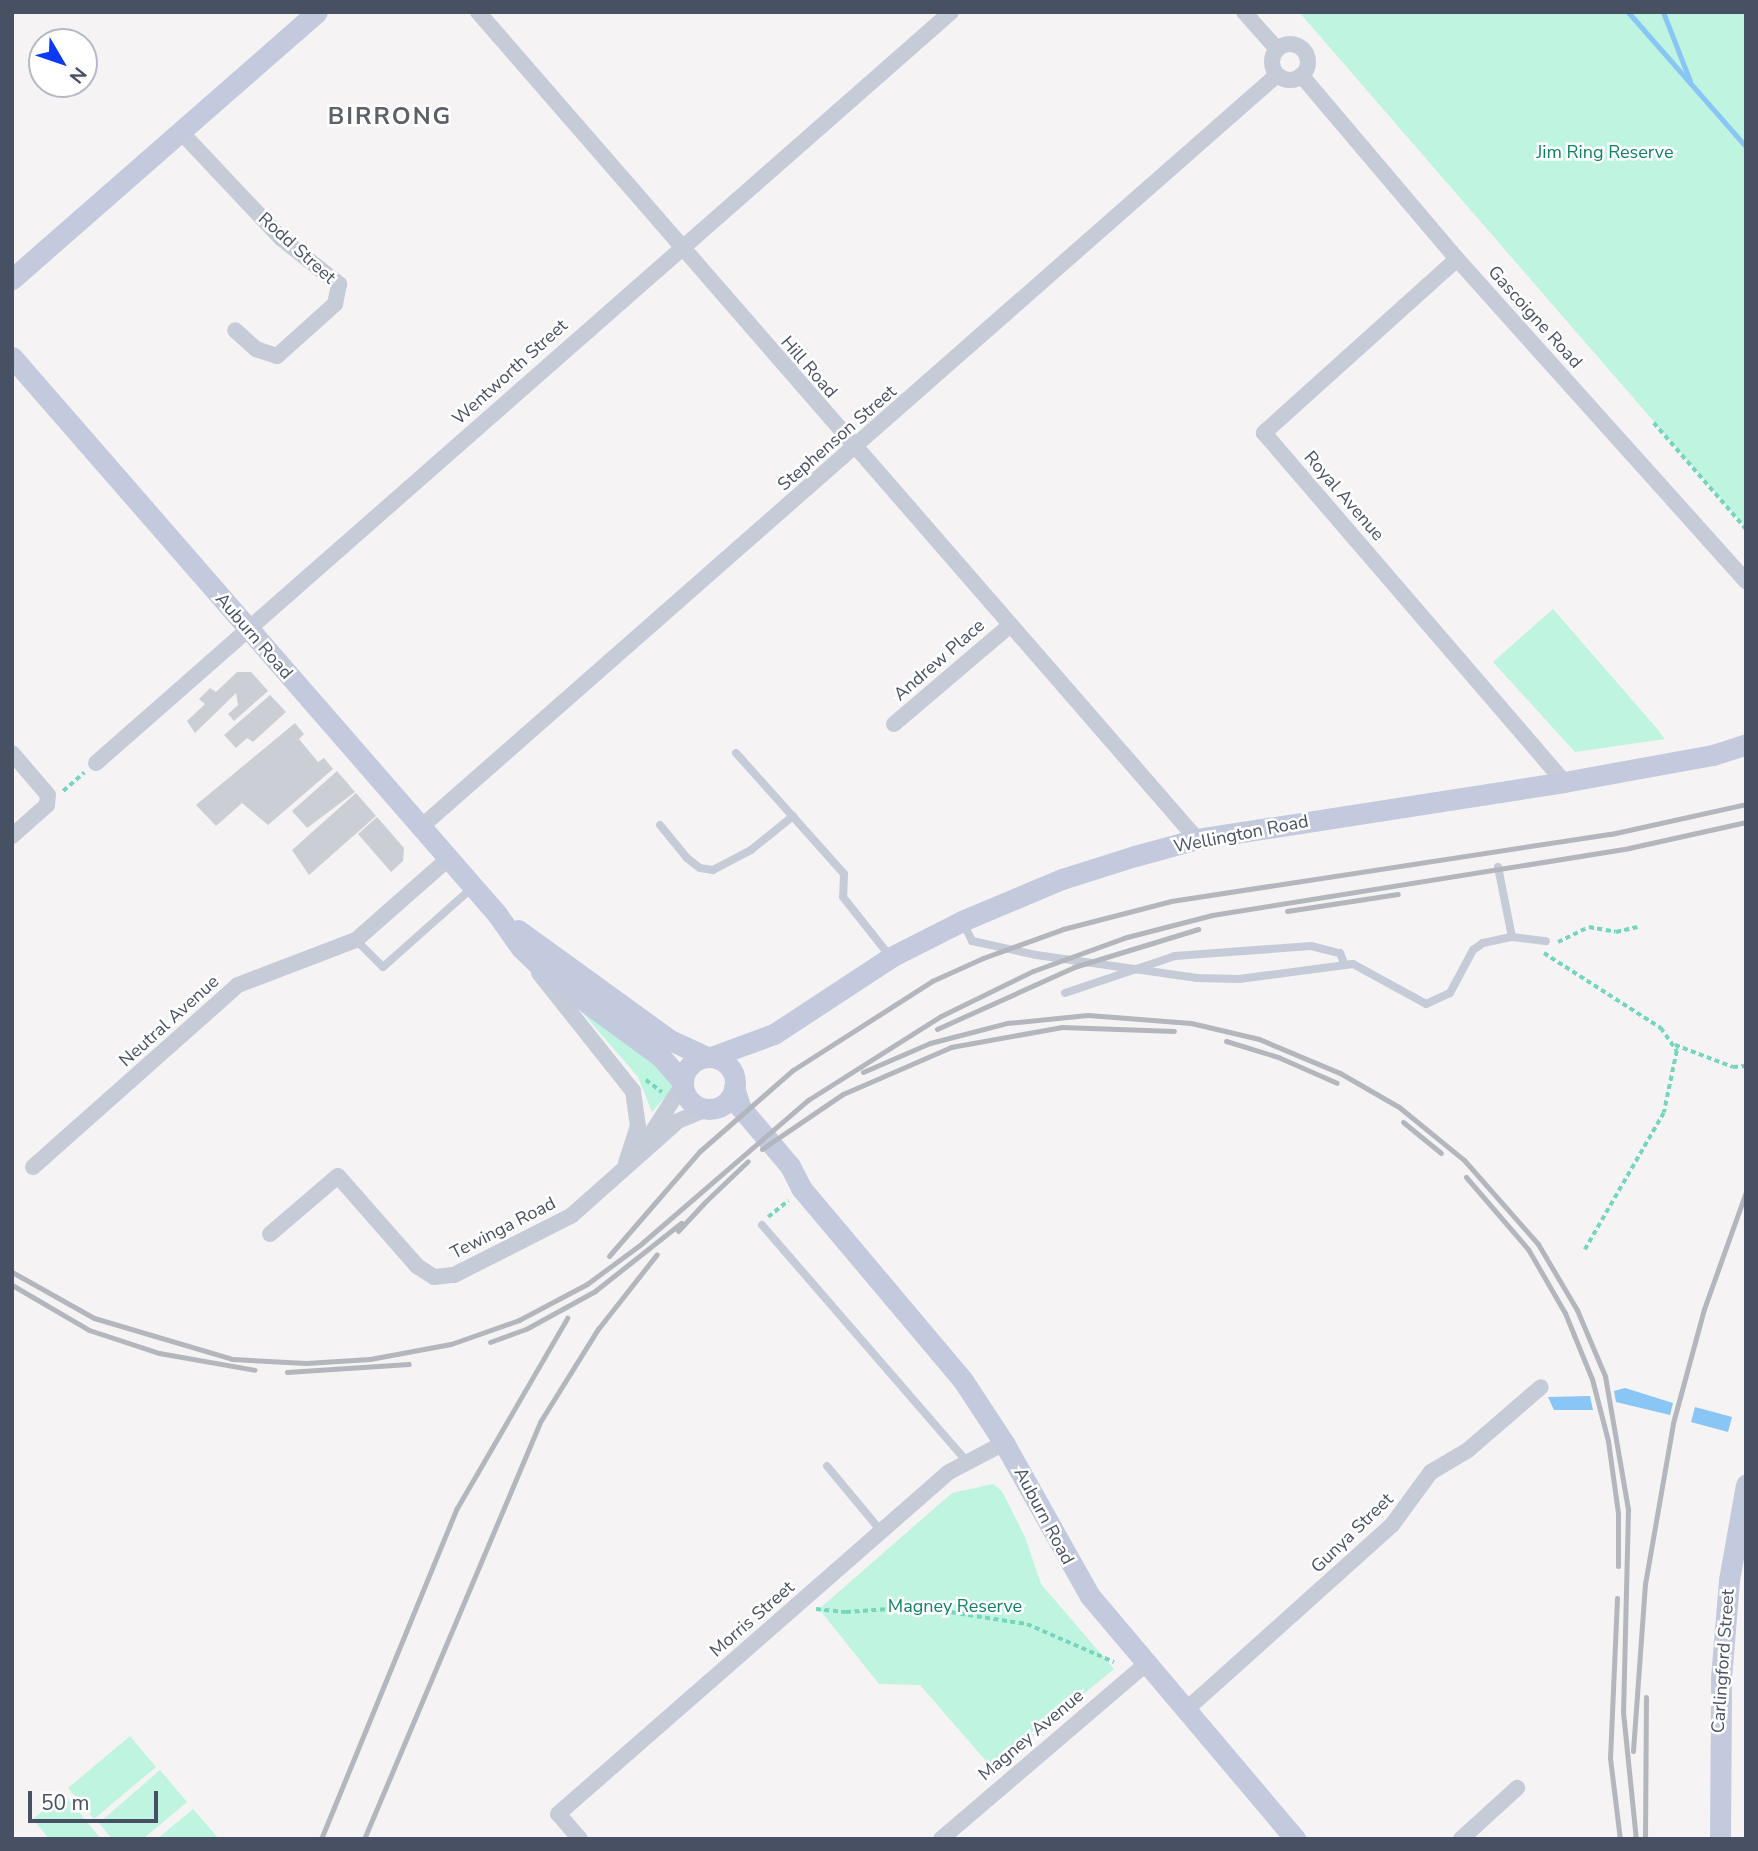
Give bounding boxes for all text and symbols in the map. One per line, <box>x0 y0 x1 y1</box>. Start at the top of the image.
north arrow <box>28 28 98 98</box>
text: N <box>63 61 92 89</box>
district label: BIRRONG <box>329 103 451 131</box>
park label: Jim Ring Reserve <box>1536 141 1674 163</box>
street label: Rodd Street <box>254 208 340 288</box>
street label: Gascoigne Road <box>1483 261 1587 373</box>
street label: Wentworth Street <box>448 315 572 429</box>
street label: Hill Road <box>776 332 842 402</box>
street label: Stephenson Street <box>773 381 901 495</box>
street label: Royal Avenue <box>1299 447 1389 545</box>
street label: Auburn Road <box>211 589 297 683</box>
street label: Andrew Place <box>889 615 989 705</box>
street label: Wellington Road <box>1172 810 1310 858</box>
street label: Neutral Avenue <box>115 971 223 1071</box>
street label: Tewinga Road <box>447 1192 559 1264</box>
street label: Auburn Road <box>1009 1464 1079 1568</box>
street label: Gunya Street <box>1306 1489 1398 1577</box>
street label: Morris Street <box>705 1576 799 1662</box>
street label: Carlingford Street <box>1707 1588 1739 1734</box>
park label: Magney Reserve <box>888 1595 1022 1617</box>
street label: Magney Avenue <box>974 1685 1088 1785</box>
scale bar <box>32 1778 161 1822</box>
text: 50 m <box>41 1789 90 1817</box>

